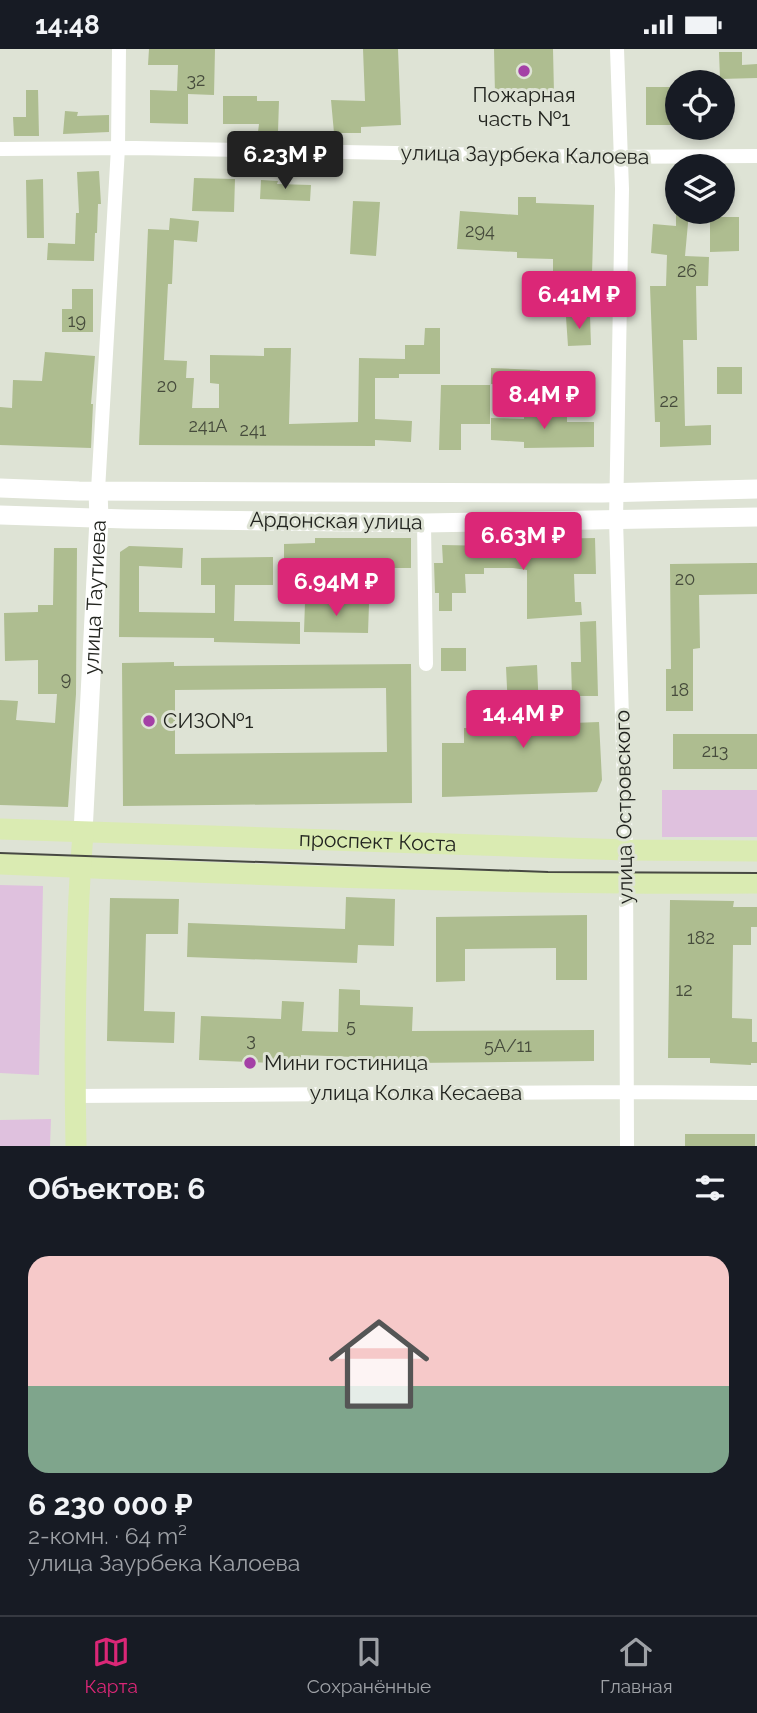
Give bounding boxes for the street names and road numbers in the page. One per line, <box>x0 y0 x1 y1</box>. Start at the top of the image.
street label: улица Заурбека Калоева <box>400 140 650 169</box>
street label: Ардонская улица <box>249 506 423 535</box>
street label: улица Таутиева <box>78 519 111 675</box>
street label: улица Островского <box>609 710 638 904</box>
street label: проспект Коста <box>299 826 457 856</box>
street label: улица Колка Кесаева <box>310 1080 522 1105</box>

